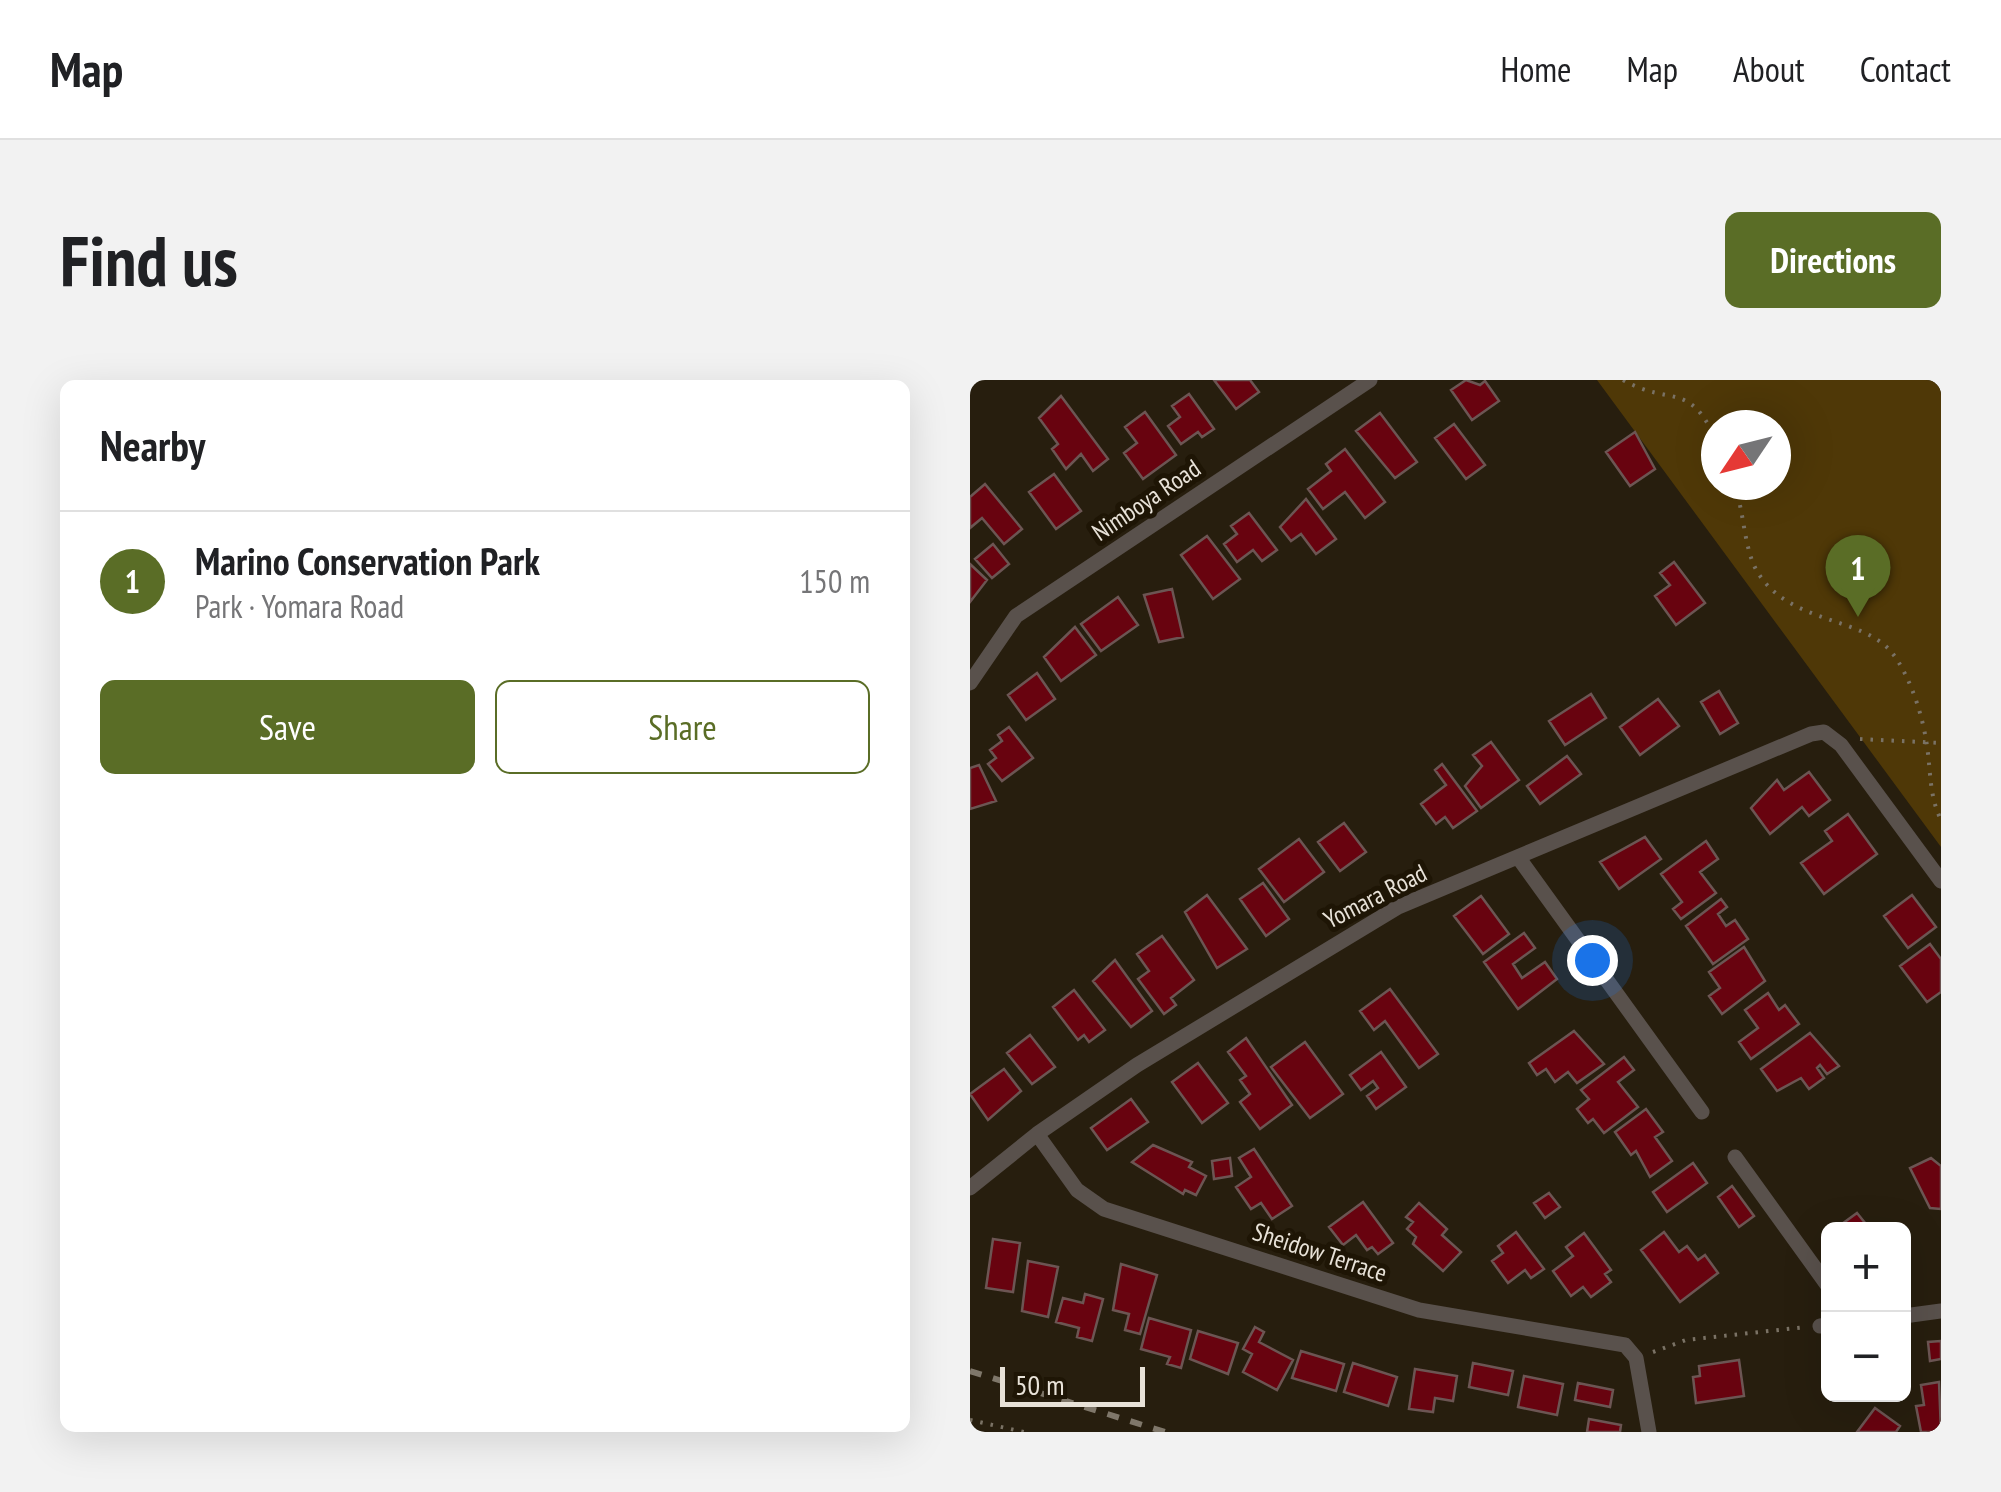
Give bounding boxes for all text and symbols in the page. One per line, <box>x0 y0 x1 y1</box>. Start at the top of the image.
text: Map <box>50 38 123 100</box>
text: Home <box>1500 46 1572 92</box>
text: Map <box>1627 46 1678 92</box>
text: About <box>1733 46 1805 92</box>
text: Contact <box>1860 46 1951 92</box>
button: Directions <box>1725 212 1941 308</box>
text: Find us <box>60 215 238 305</box>
north arrow <box>1701 410 1791 500</box>
text: Nearby <box>100 418 205 473</box>
street label: Nimboya Road <box>1086 452 1206 548</box>
pin: 1 <box>1826 534 1890 617</box>
text: Marino Conservation Park <box>195 536 540 585</box>
text: 1 <box>125 560 140 602</box>
text: 150 m <box>799 560 870 602</box>
text: Park · Yomara Road <box>195 585 404 627</box>
button: Save <box>100 680 475 774</box>
button: Share <box>495 680 870 774</box>
street label: Yomara Road <box>1318 856 1432 936</box>
your location <box>1567 935 1618 986</box>
street label: Sheidow Terrace <box>1249 1215 1391 1289</box>
map controls <box>1821 1222 1911 1402</box>
button: + <box>1821 1222 1911 1312</box>
button: − <box>1821 1312 1911 1402</box>
scale bar <box>1000 1362 1145 1406</box>
text: 50 m <box>1015 1366 1064 1403</box>

